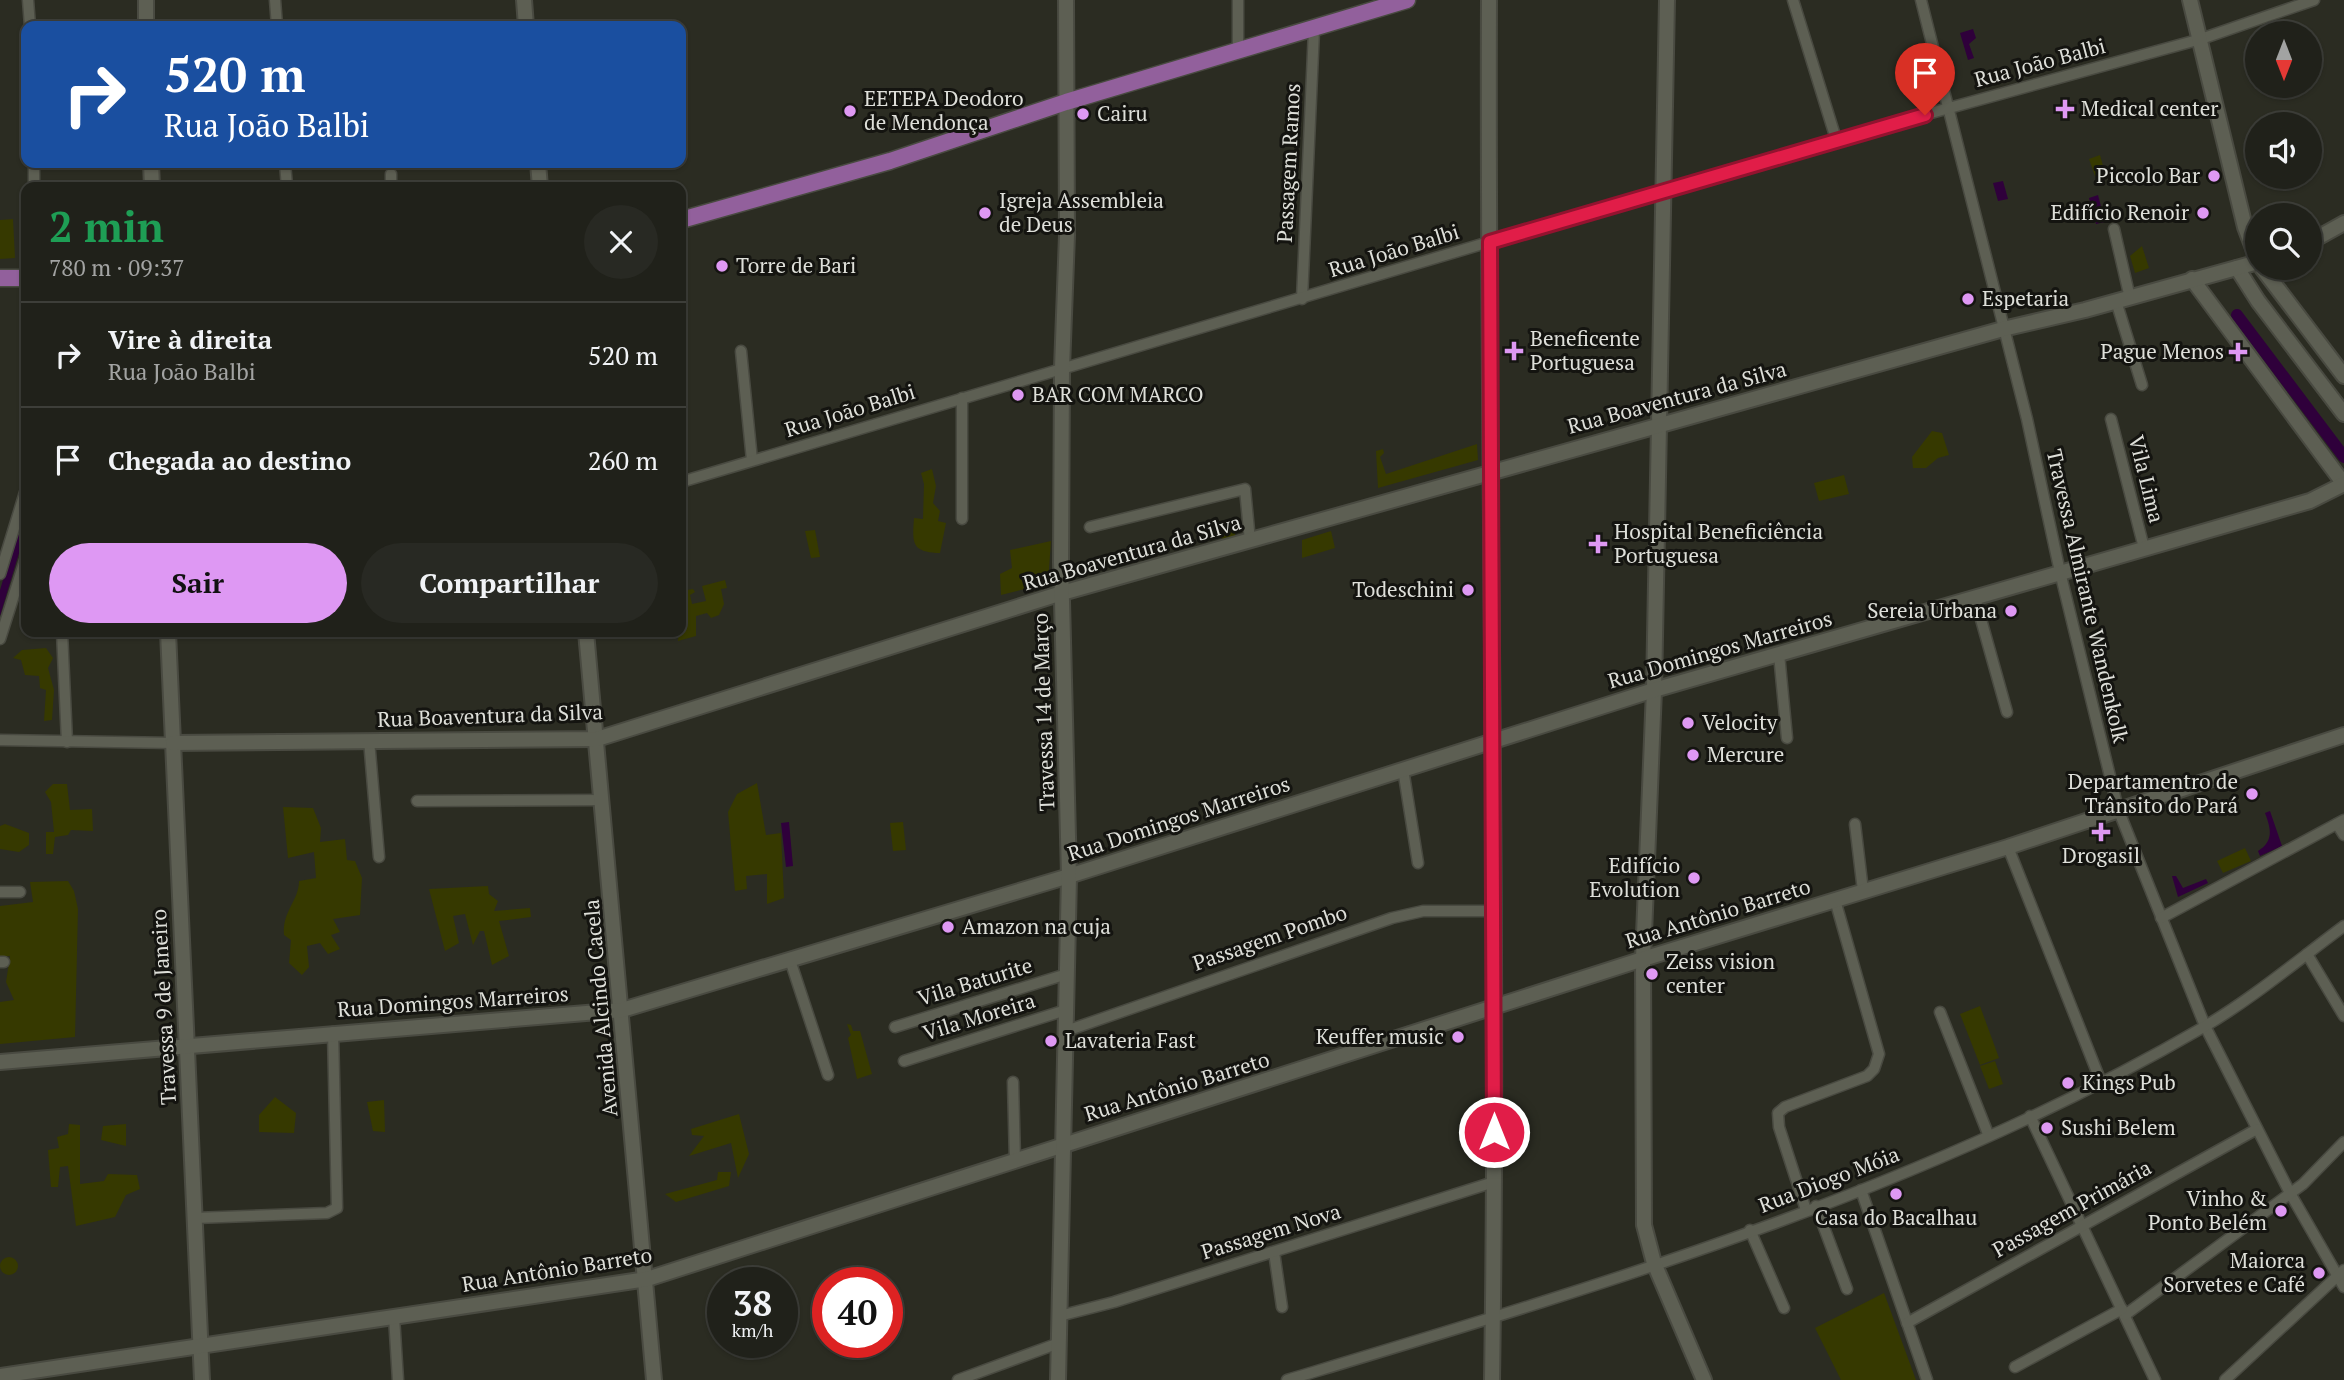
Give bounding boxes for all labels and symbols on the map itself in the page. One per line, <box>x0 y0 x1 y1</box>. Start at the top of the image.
north arrow <box>2245 21 2322 98</box>
street label: Rua João Balbi <box>1971 31 2108 93</box>
pin <box>1895 43 1955 115</box>
street label: Passagem Ramos <box>1270 83 1306 243</box>
place label: EETEPA Deodoro de Mendonça <box>864 84 1024 136</box>
place label: Medical center <box>2081 94 2218 122</box>
place label: Cairu <box>1097 99 1148 127</box>
marker: Medical center <box>2055 99 2075 119</box>
marker: EETEPA Deodoro de Mendonça <box>842 103 858 119</box>
marker: Cairu <box>1075 106 1091 122</box>
place label: Piccolo Bar <box>2096 161 2200 189</box>
marker: Piccolo Bar <box>2206 168 2222 184</box>
place label: Igreja Assembleia de Deus <box>999 186 1164 238</box>
place label: Edifício Renoir <box>2050 198 2189 226</box>
marker: Igreja Assembleia de Deus <box>977 205 993 221</box>
marker: Edifício Renoir <box>2195 205 2211 221</box>
street label: Rua João Balbi <box>1325 217 1462 283</box>
place label: Torre de Bari <box>736 251 856 279</box>
marker: Torre de Bari <box>714 258 730 274</box>
place label: Espetaria <box>1982 284 2070 312</box>
marker: Espetaria <box>1960 291 1976 307</box>
place label: Beneficente Portuguesa <box>1530 324 1640 376</box>
place label: Pague Menos <box>2100 337 2224 365</box>
marker: Beneficente Portuguesa <box>1504 341 1524 361</box>
marker: Pague Menos <box>2230 344 2246 360</box>
street label: Rua Boaventura da Silva <box>1564 354 1790 440</box>
street label: Rua João Balbi <box>781 377 918 443</box>
place label: BAR COM MARCO <box>1032 380 1203 408</box>
marker: BAR COM MARCO <box>1010 387 1026 403</box>
street label: Vila Lima <box>2123 432 2171 526</box>
street label: Travessa Almirante Wandenkolk <box>2041 446 2135 745</box>
street label: Rua Boaventura da Silva <box>1019 507 1244 597</box>
place label: Hospital Beneficiência Portuguesa <box>1614 517 1823 569</box>
marker: Hospital Beneficiência Portuguesa <box>1588 534 1608 554</box>
place label: Todeschini <box>1352 575 1454 603</box>
marker: Todeschini <box>1460 582 1476 598</box>
place label: Sereia Urbana <box>1867 596 1997 624</box>
marker: Sereia Urbana <box>2003 603 2019 619</box>
street label: Rua Domingos Marreiros <box>1604 604 1835 694</box>
street label: Travessa 14 de Março <box>1026 612 1060 812</box>
street label: Rua Boaventura da Silva <box>377 697 604 733</box>
place label: Velocity <box>1702 708 1778 736</box>
marker: Velocity <box>1680 715 1696 731</box>
place label: Mercure <box>1707 740 1784 768</box>
marker: Mercure <box>1685 747 1701 763</box>
place label: Departamentro de Trânsito do Pará <box>2068 767 2238 819</box>
street label: Rua Domingos Marreiros <box>1064 769 1293 867</box>
marker: Departamentro de Trânsito do Pará <box>2244 786 2260 802</box>
marker: Drogasil <box>2093 824 2109 840</box>
place label: Drogasil <box>2062 841 2140 869</box>
place label: Edifício Evolution <box>1589 851 1681 903</box>
marker: Edifício Evolution <box>1686 870 1702 886</box>
street label: Rua Antônio Barreto <box>1622 872 1814 955</box>
street label: Avenida Alcindo Cacela <box>577 898 623 1118</box>
street label: Passagem Pombo <box>1189 898 1351 977</box>
street label: Travessa 9 de Janeiro <box>144 908 182 1106</box>
place label: Amazon na cuja <box>962 912 1111 940</box>
marker: Amazon na cuja <box>940 919 956 935</box>
place label: Zeiss vision center <box>1666 947 1775 999</box>
street label: Vila Baturite <box>914 950 1036 1012</box>
marker: Zeiss vision center <box>1644 966 1660 982</box>
street label: Rua Domingos Marreiros <box>336 979 570 1023</box>
street label: Vila Moreira <box>919 986 1039 1046</box>
place label: Keuffer music <box>1316 1022 1444 1050</box>
place label: Lavateria Fast <box>1065 1026 1196 1054</box>
marker: Keuffer music <box>1450 1029 1466 1045</box>
marker: Lavateria Fast <box>1043 1033 1059 1049</box>
street label: Rua Antônio Barreto <box>1081 1045 1273 1128</box>
place label: Kings Pub <box>2082 1068 2176 1096</box>
marker: Kings Pub <box>2060 1075 2076 1091</box>
position arrow <box>1457 1095 1531 1169</box>
place label: Sushi Belem <box>2061 1113 2176 1141</box>
marker: Sushi Belem <box>2039 1120 2055 1136</box>
street label: Rua Diogo Móia <box>1754 1139 1903 1219</box>
street label: Passagem Primária <box>1987 1153 2156 1263</box>
place label: Vinho & Ponto Belém <box>2148 1184 2267 1236</box>
marker: Casa do Bacalhau <box>1888 1186 1904 1202</box>
street label: Passagem Nova <box>1197 1196 1344 1266</box>
place label: Casa do Bacalhau <box>1815 1203 1977 1231</box>
marker: Vinho & Ponto Belém <box>2273 1203 2289 1219</box>
street label: Rua Antônio Barreto <box>460 1240 654 1298</box>
place label: Maiorca Sorvetes e Café <box>2163 1246 2305 1298</box>
marker: Maiorca Sorvetes e Café <box>2311 1265 2327 1281</box>
speed limit sign: 40 <box>812 1267 903 1358</box>

